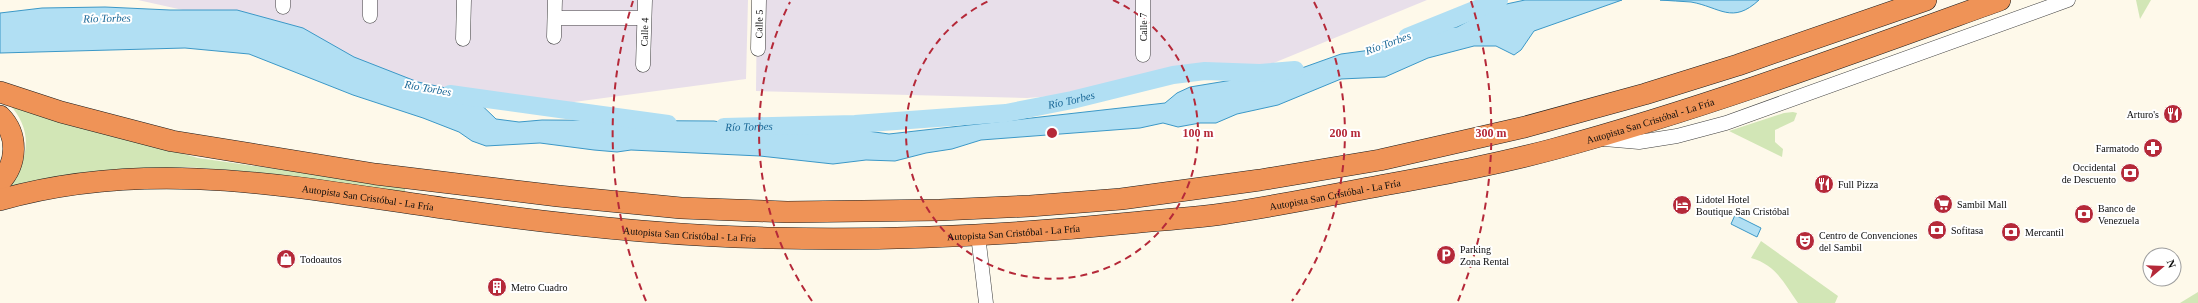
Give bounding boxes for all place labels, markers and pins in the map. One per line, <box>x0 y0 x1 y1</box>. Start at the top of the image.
restaurant icon: Arturo's <box>2162 103 2184 125</box>
place label: Arturo's <box>2127 109 2159 120</box>
centre of rings <box>1045 126 1059 140</box>
pharmacy icon: Farmatodo <box>2142 137 2164 159</box>
place label: Farmatodo <box>2096 143 2139 154</box>
place label: Occidental de Descuento <box>2062 162 2116 185</box>
bank icon: Occidental de Descuento <box>2119 162 2141 184</box>
restaurant icon: Full Pizza <box>1813 173 1835 195</box>
place label: Full Pizza <box>1838 179 1879 190</box>
supermarket icon: Sambil Mall <box>1932 193 1954 215</box>
hotel icon: Lidotel Hotel Boutique San Cristóbal <box>1671 194 1693 216</box>
place label: Lidotel Hotel Boutique San Cristóbal <box>1696 194 1790 217</box>
place label: Sambil Mall <box>1957 199 2007 210</box>
bank icon: Banco de Venezuela <box>2073 203 2095 225</box>
place label: Banco de Venezuela <box>2098 203 2140 226</box>
bank icon: Sofitasa <box>1926 219 1948 241</box>
bank icon: Mercantil <box>2000 221 2022 243</box>
place label: Sofitasa <box>1951 225 1984 236</box>
place label: Mercantil <box>2025 227 2064 238</box>
theatre icon: Centro de Convenciones del Sambil <box>1794 230 1816 252</box>
place label: Centro de Convenciones del Sambil <box>1819 230 1917 253</box>
parking icon: Parking Zona Rental <box>1435 244 1457 266</box>
place label: Parking Zona Rental <box>1460 244 1509 267</box>
shop icon: Todoautos <box>275 248 297 270</box>
place label: Todoautos <box>300 254 342 265</box>
building icon: Metro Cuadro <box>486 276 508 298</box>
place label: Metro Cuadro <box>511 282 567 293</box>

